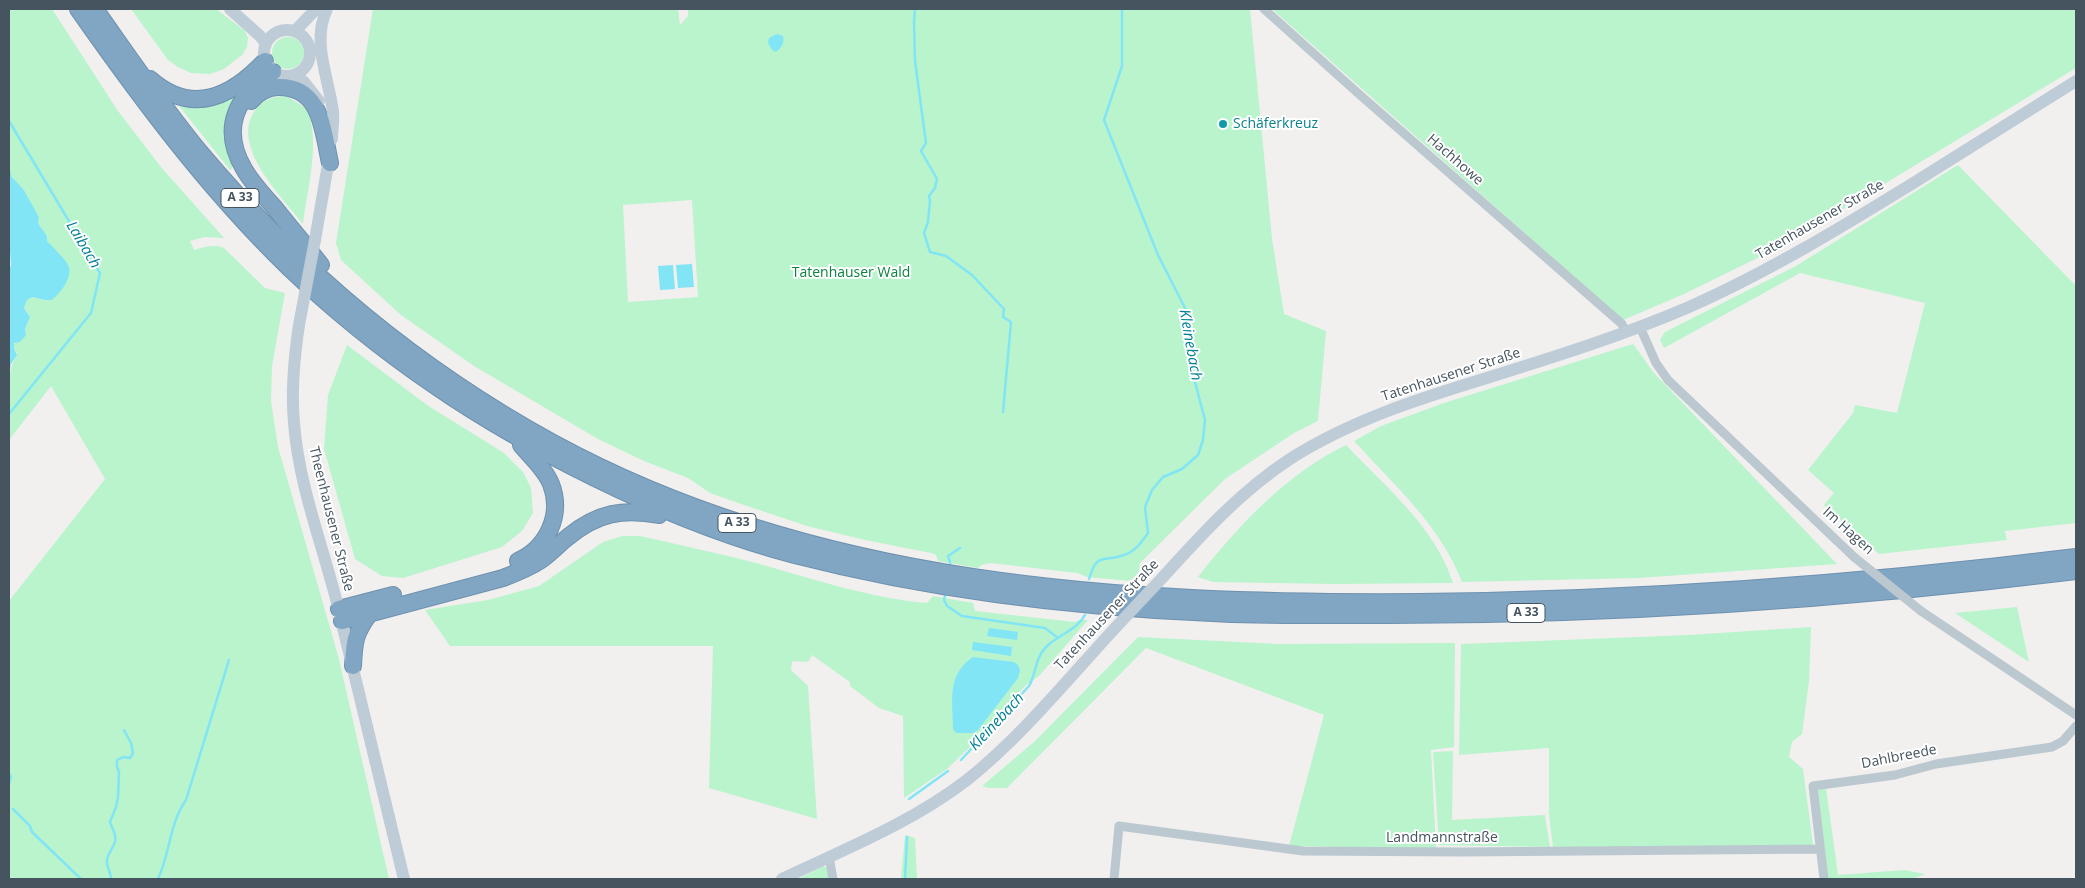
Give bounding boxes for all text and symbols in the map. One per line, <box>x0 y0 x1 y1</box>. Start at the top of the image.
place label: Schäferkreuz <box>1233 116 1318 132</box>
marker: Schäferkreuz <box>1217 118 1229 130</box>
street label: Hachhowe <box>1423 131 1487 189</box>
street label: Tatenhausener Straße <box>1753 176 1887 264</box>
road number: A 33 <box>221 188 259 208</box>
water label: Laibach <box>62 218 104 272</box>
park label: Tatenhauser Wald <box>792 265 910 281</box>
water label: Kleinebach <box>1175 308 1205 382</box>
street label: Tatenhausener Straße <box>1379 345 1523 405</box>
street label: Theenhausener Straße <box>305 445 357 593</box>
street label: Im Hagen <box>1819 504 1877 558</box>
road number: A 33 <box>718 514 756 532</box>
street label: Tatenhausener Straße <box>1051 556 1163 674</box>
road number: A 33 <box>1507 604 1545 622</box>
water label: Kleinebach <box>966 689 1028 755</box>
street label: Dahlbreede <box>1860 741 1938 773</box>
street label: Landmannstraße <box>1386 830 1498 846</box>

